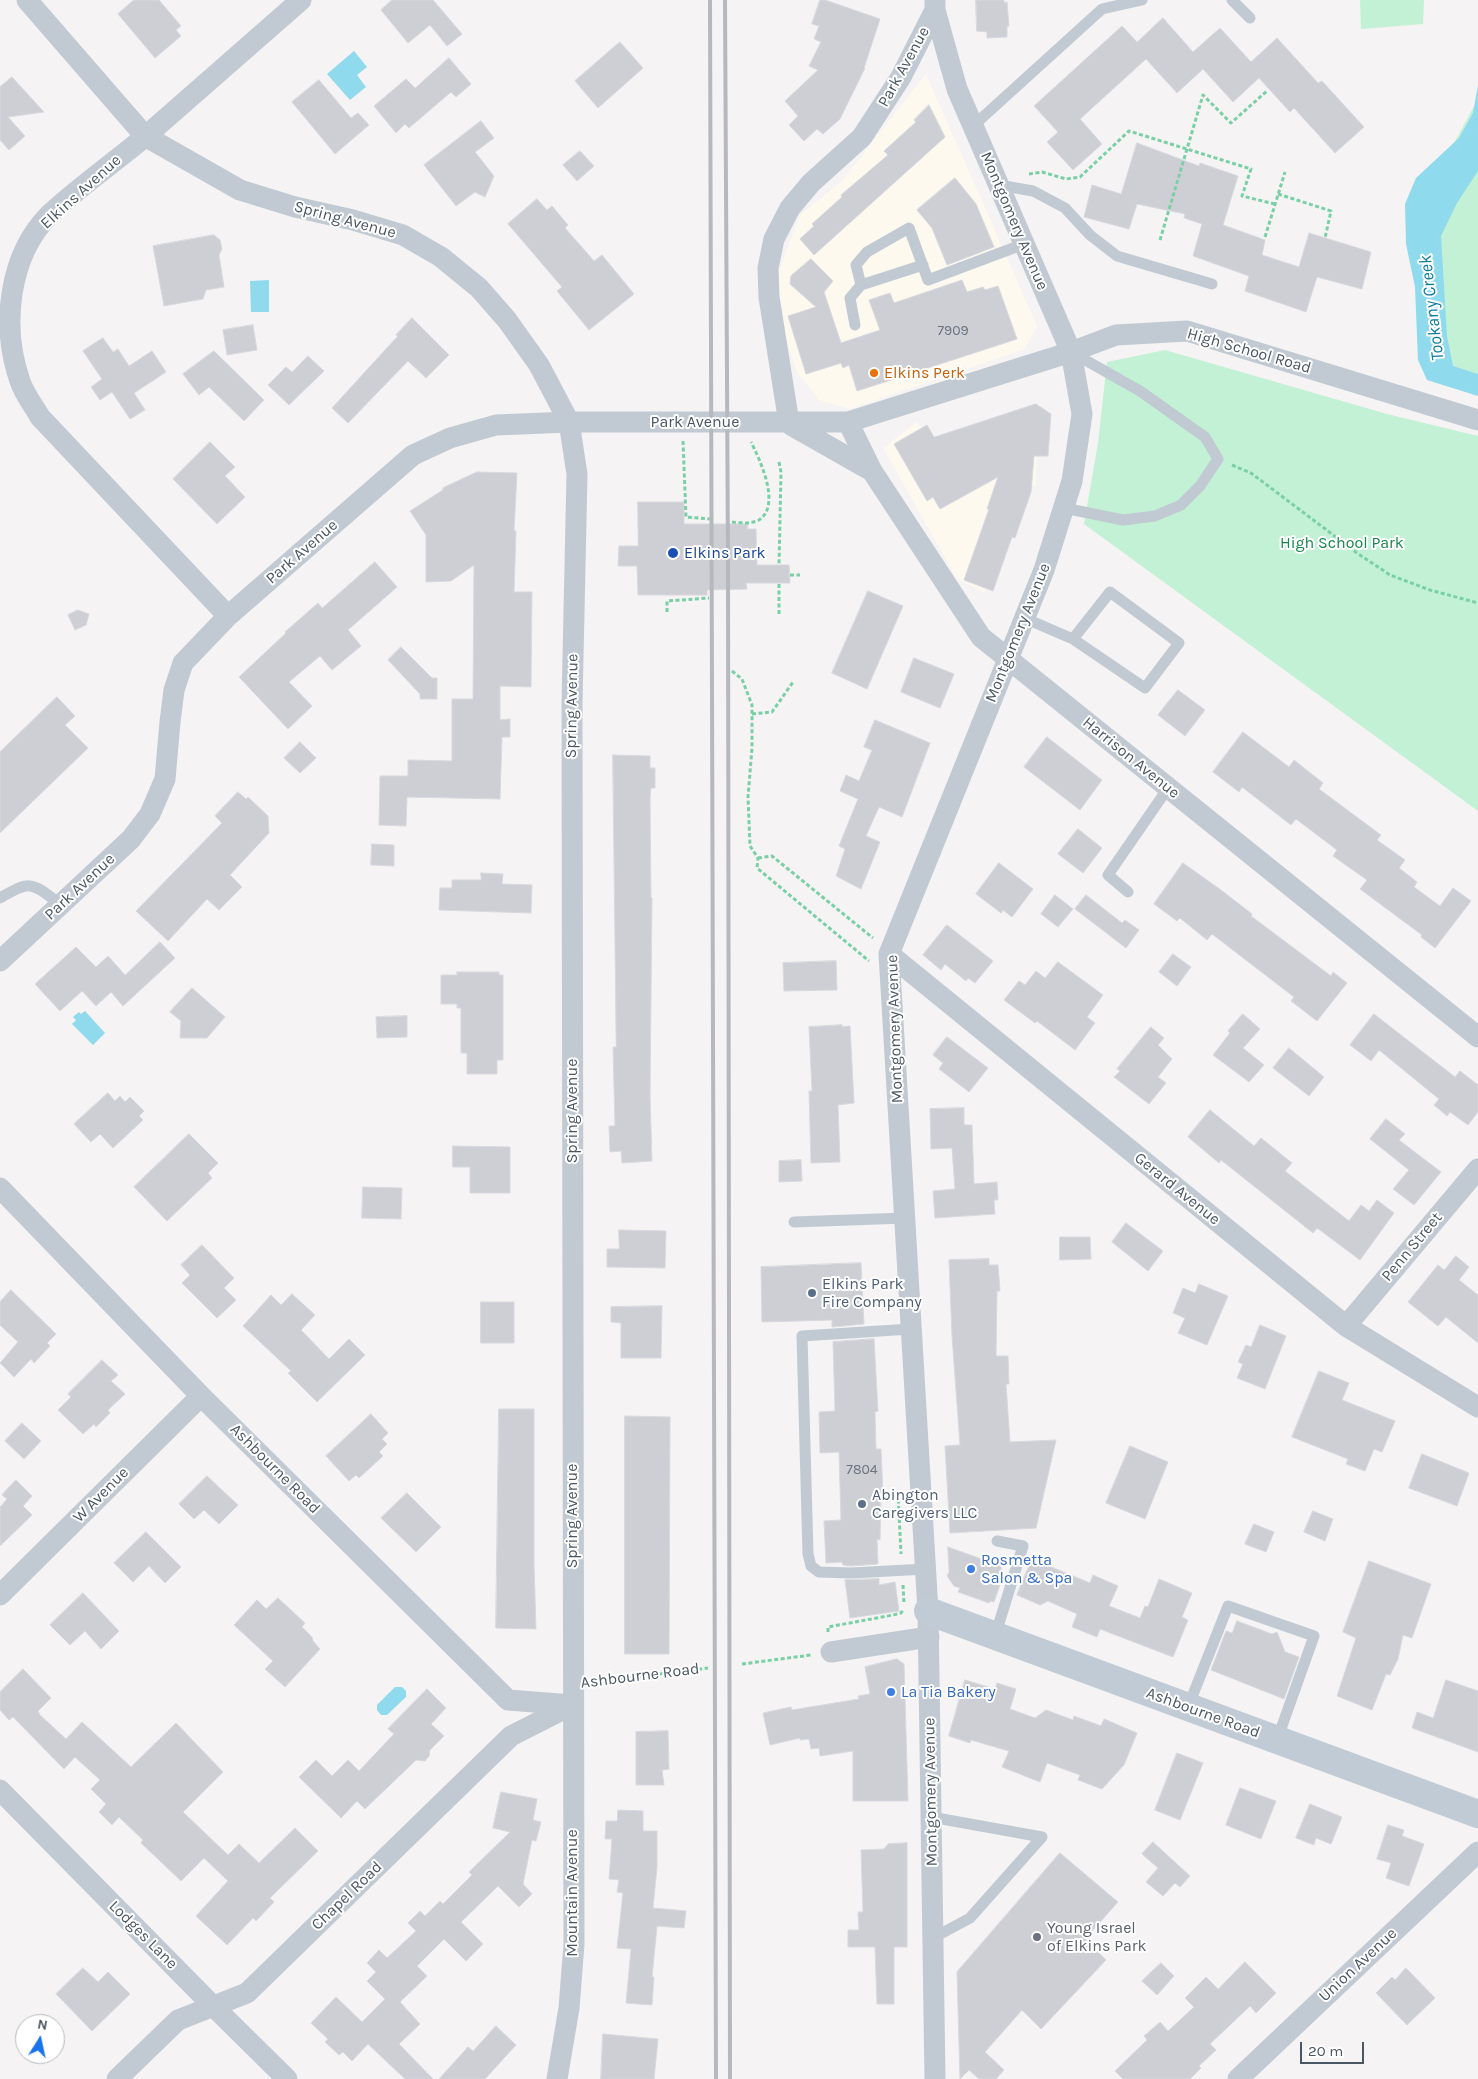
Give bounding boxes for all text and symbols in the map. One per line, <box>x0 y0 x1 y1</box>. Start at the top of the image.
street label: Park Avenue <box>874 23 934 111</box>
street label: Montgomery Avenue <box>976 149 1052 293</box>
street label: Elkins Avenue <box>37 151 125 233</box>
street label: Spring Avenue <box>292 197 398 243</box>
water label: Tookany Creek <box>1415 254 1449 362</box>
house number: 7909 <box>937 323 969 339</box>
street label: High School Road <box>1185 324 1313 378</box>
place label: Elkins Perk <box>884 363 965 383</box>
marker: Elkins Perk <box>868 367 880 379</box>
street label: Park Avenue <box>651 412 739 432</box>
street label: Park Avenue <box>262 516 342 588</box>
park label: High School Park <box>1280 533 1404 553</box>
place label: Elkins Park <box>684 543 766 563</box>
marker: Elkins Park <box>666 546 680 560</box>
street label: Montgomery Avenue <box>981 561 1055 705</box>
street label: Spring Avenue <box>561 653 583 759</box>
street label: Harrison Avenue <box>1079 713 1183 803</box>
street label: Park Avenue <box>41 850 119 924</box>
street label: Montgomery Avenue <box>883 954 907 1104</box>
street label: Spring Avenue <box>562 1059 582 1163</box>
street label: Gerard Avenue <box>1130 1149 1224 1229</box>
street label: Penn Street <box>1378 1209 1446 1285</box>
place label: Elkins Park Fire Company <box>822 1274 922 1312</box>
marker: Elkins Park Fire Company <box>806 1287 818 1299</box>
street label: Ashbourne Road <box>226 1420 324 1518</box>
house number: 7804 <box>846 1462 878 1478</box>
street label: W Avenue <box>69 1463 133 1527</box>
street label: Spring Avenue <box>562 1464 582 1568</box>
place label: Abington Caregivers LLC <box>872 1485 977 1523</box>
marker: Abington Caregivers LLC <box>856 1498 868 1510</box>
place label: Rosmetta Salon & Spa <box>981 1550 1072 1588</box>
marker: Rosmetta Salon & Spa <box>965 1563 977 1575</box>
street label: Ashbourne Road <box>580 1659 700 1693</box>
place label: La Tia Bakery <box>901 1682 996 1702</box>
street label: Ashbourne Road <box>1144 1684 1262 1742</box>
marker: La Tia Bakery <box>885 1686 897 1698</box>
street label: Montgomery Avenue <box>920 1718 942 1866</box>
street label: Mountain Avenue <box>562 1829 582 1957</box>
street label: Chapel Road <box>308 1858 386 1934</box>
street label: Lodges Lane <box>105 1897 181 1973</box>
place label: Young Israel of Elkins Park <box>1047 1918 1147 1956</box>
street label: Union Avenue <box>1315 1924 1401 2006</box>
marker: Young Israel of Elkins Park <box>1031 1931 1043 1943</box>
north arrow <box>15 2014 65 2064</box>
text: N <box>36 2015 49 2034</box>
scale bar <box>1303 2032 1367 2064</box>
text: 20 m <box>1308 2042 1343 2060</box>

